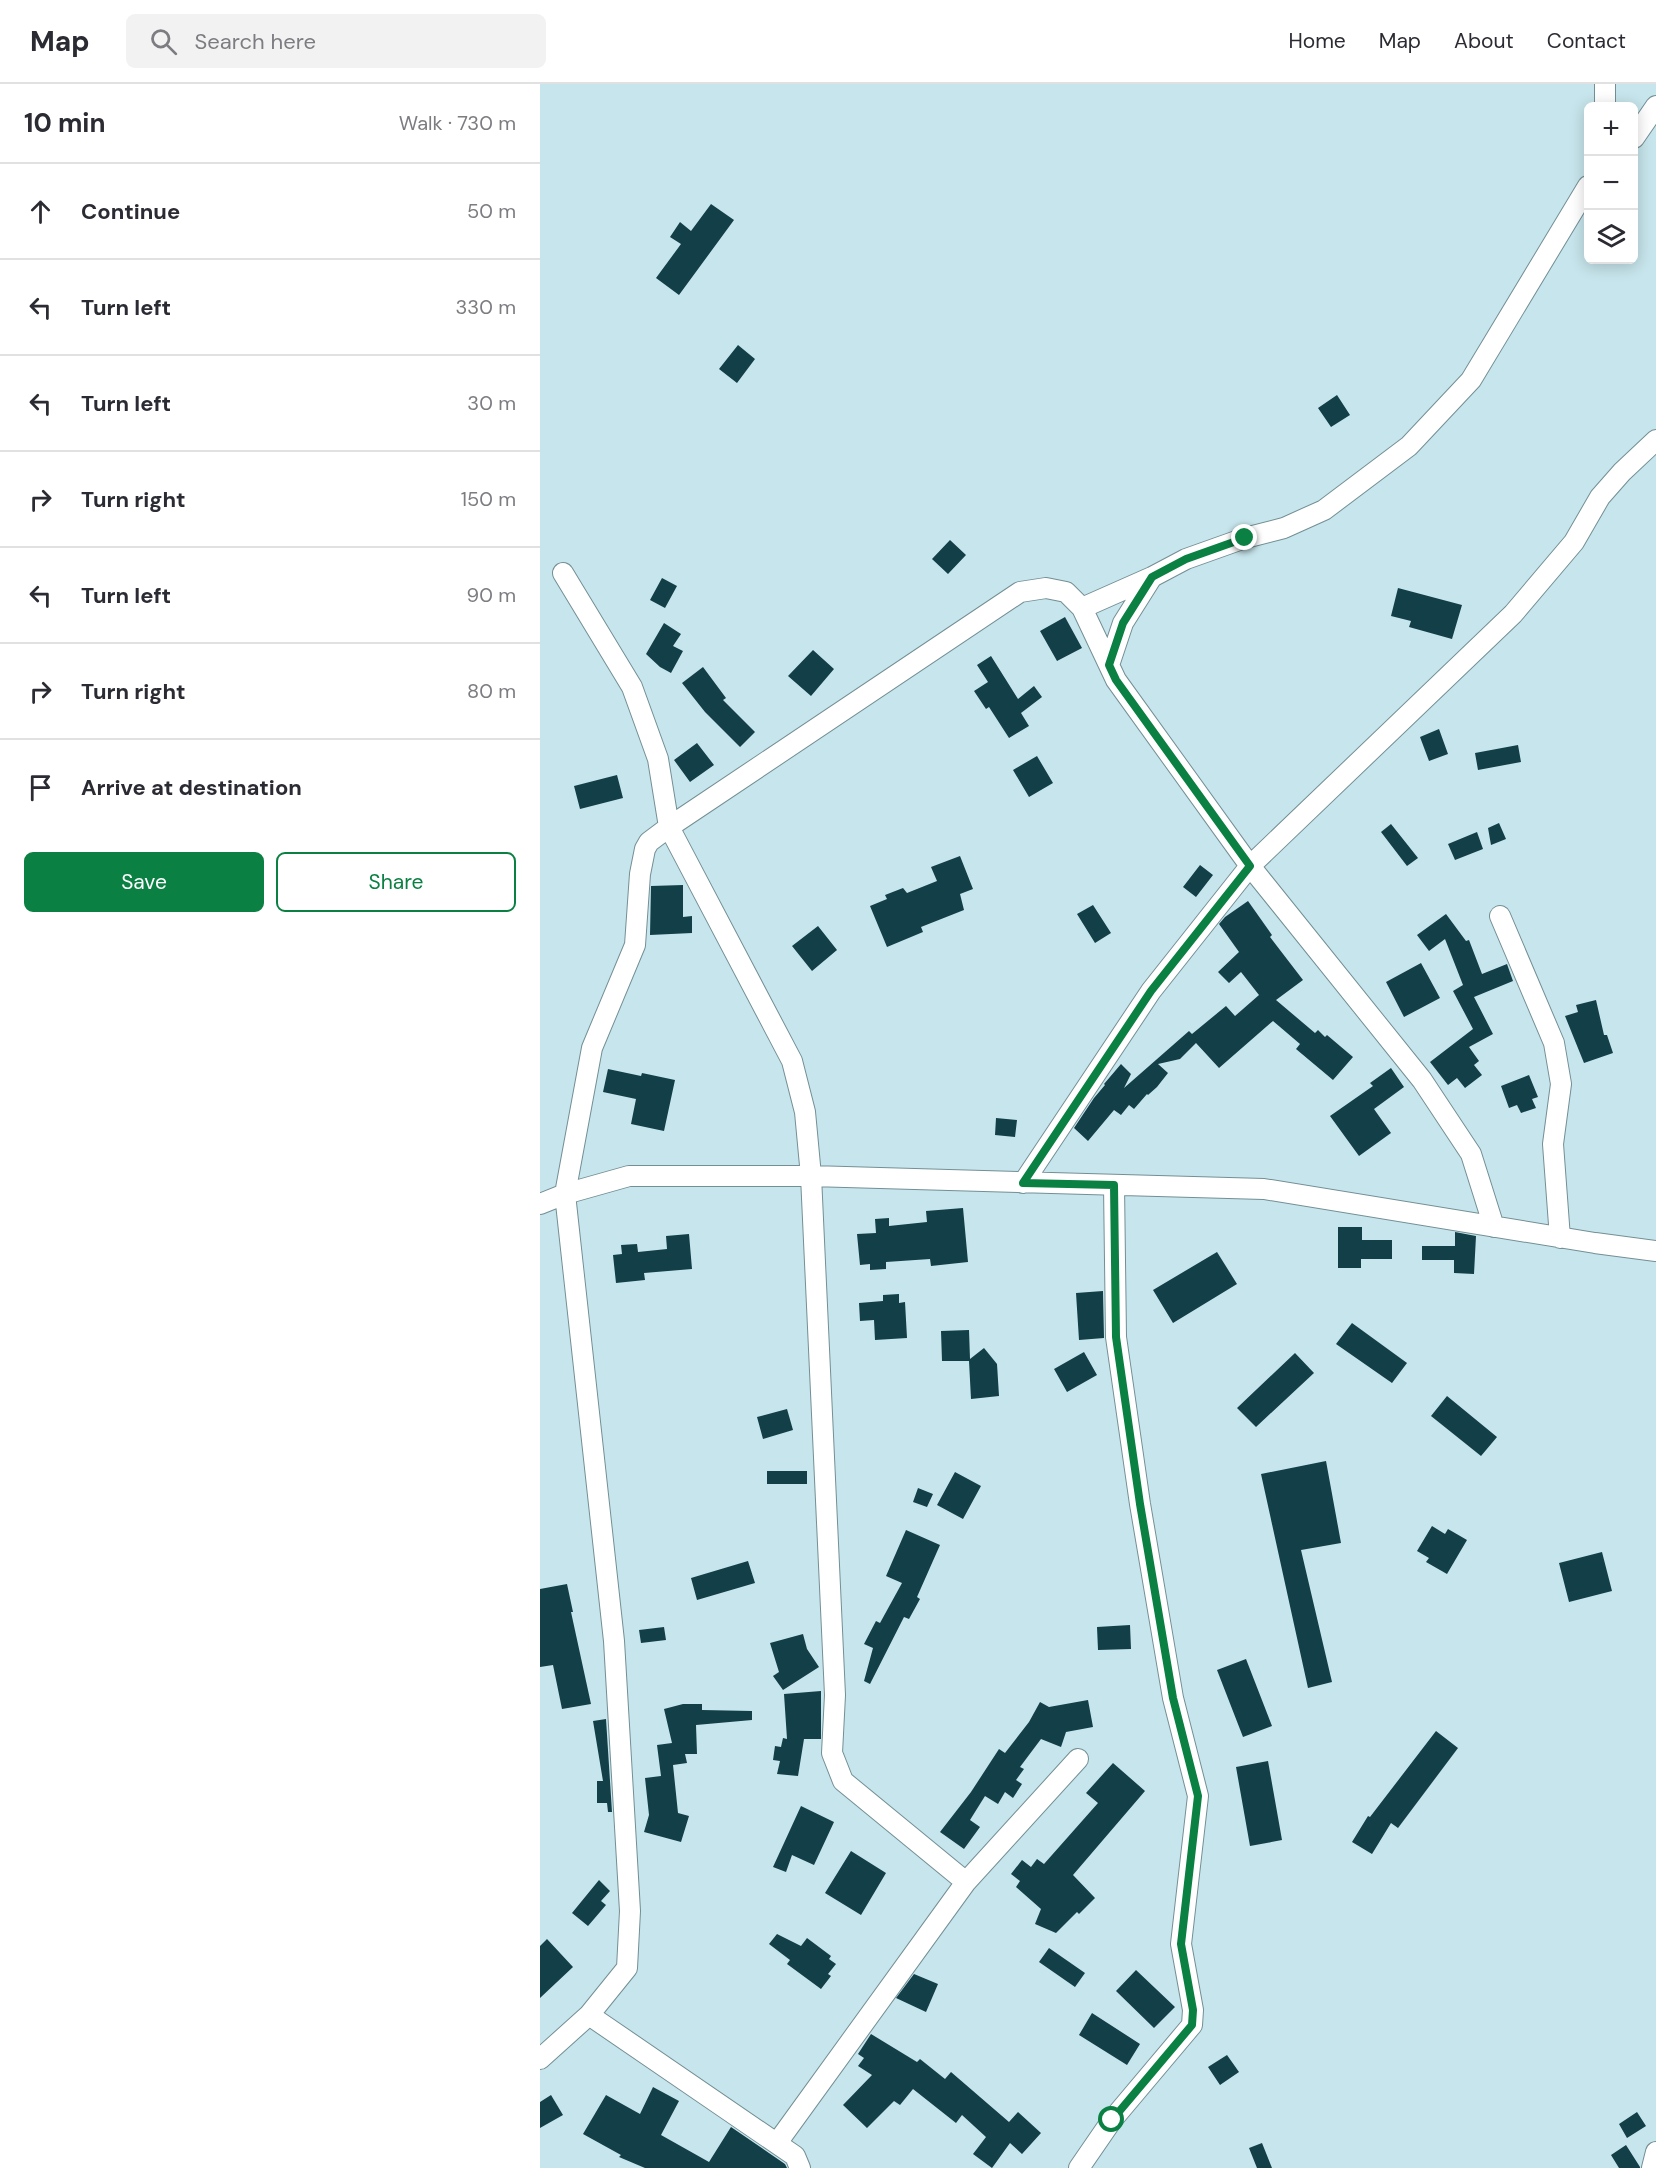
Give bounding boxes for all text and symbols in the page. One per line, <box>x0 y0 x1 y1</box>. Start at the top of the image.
search box <box>126 14 546 68</box>
text: Map <box>30 23 90 60</box>
icon: search <box>147 25 180 58</box>
text: Search here <box>195 27 316 56</box>
text: Home <box>1288 27 1346 55</box>
text: Map <box>1379 27 1421 55</box>
text: About <box>1454 27 1514 55</box>
text: Contact <box>1547 27 1626 55</box>
map controls <box>1584 102 1638 264</box>
button: + <box>1584 102 1638 156</box>
text: 10 min <box>24 106 106 140</box>
text: Walk · 730 m <box>399 110 516 136</box>
button: − <box>1584 156 1638 210</box>
icon: ahead <box>24 195 57 228</box>
text: Continue <box>81 197 180 226</box>
text: 50 m <box>467 198 516 224</box>
button: layers <box>1584 210 1638 264</box>
icon: left <box>24 291 57 324</box>
text: Turn left <box>81 293 171 322</box>
text: 330 m <box>456 294 516 320</box>
icon: left <box>24 387 57 420</box>
text: Turn left <box>81 389 171 418</box>
text: 30 m <box>467 390 516 416</box>
icon: right <box>24 483 57 516</box>
text: Turn right <box>81 485 186 514</box>
text: 150 m <box>461 486 516 512</box>
route end <box>1231 524 1257 550</box>
icon: left <box>24 579 57 612</box>
text: Turn left <box>81 581 171 610</box>
text: 90 m <box>467 582 516 608</box>
icon: right <box>24 675 57 708</box>
text: Turn right <box>81 677 186 706</box>
text: 80 m <box>467 678 516 704</box>
icon: arrive <box>24 771 57 804</box>
text: Arrive at destination <box>81 773 302 802</box>
button: Save <box>24 852 264 912</box>
button: Share <box>276 852 516 912</box>
route start <box>1098 2106 1124 2132</box>

